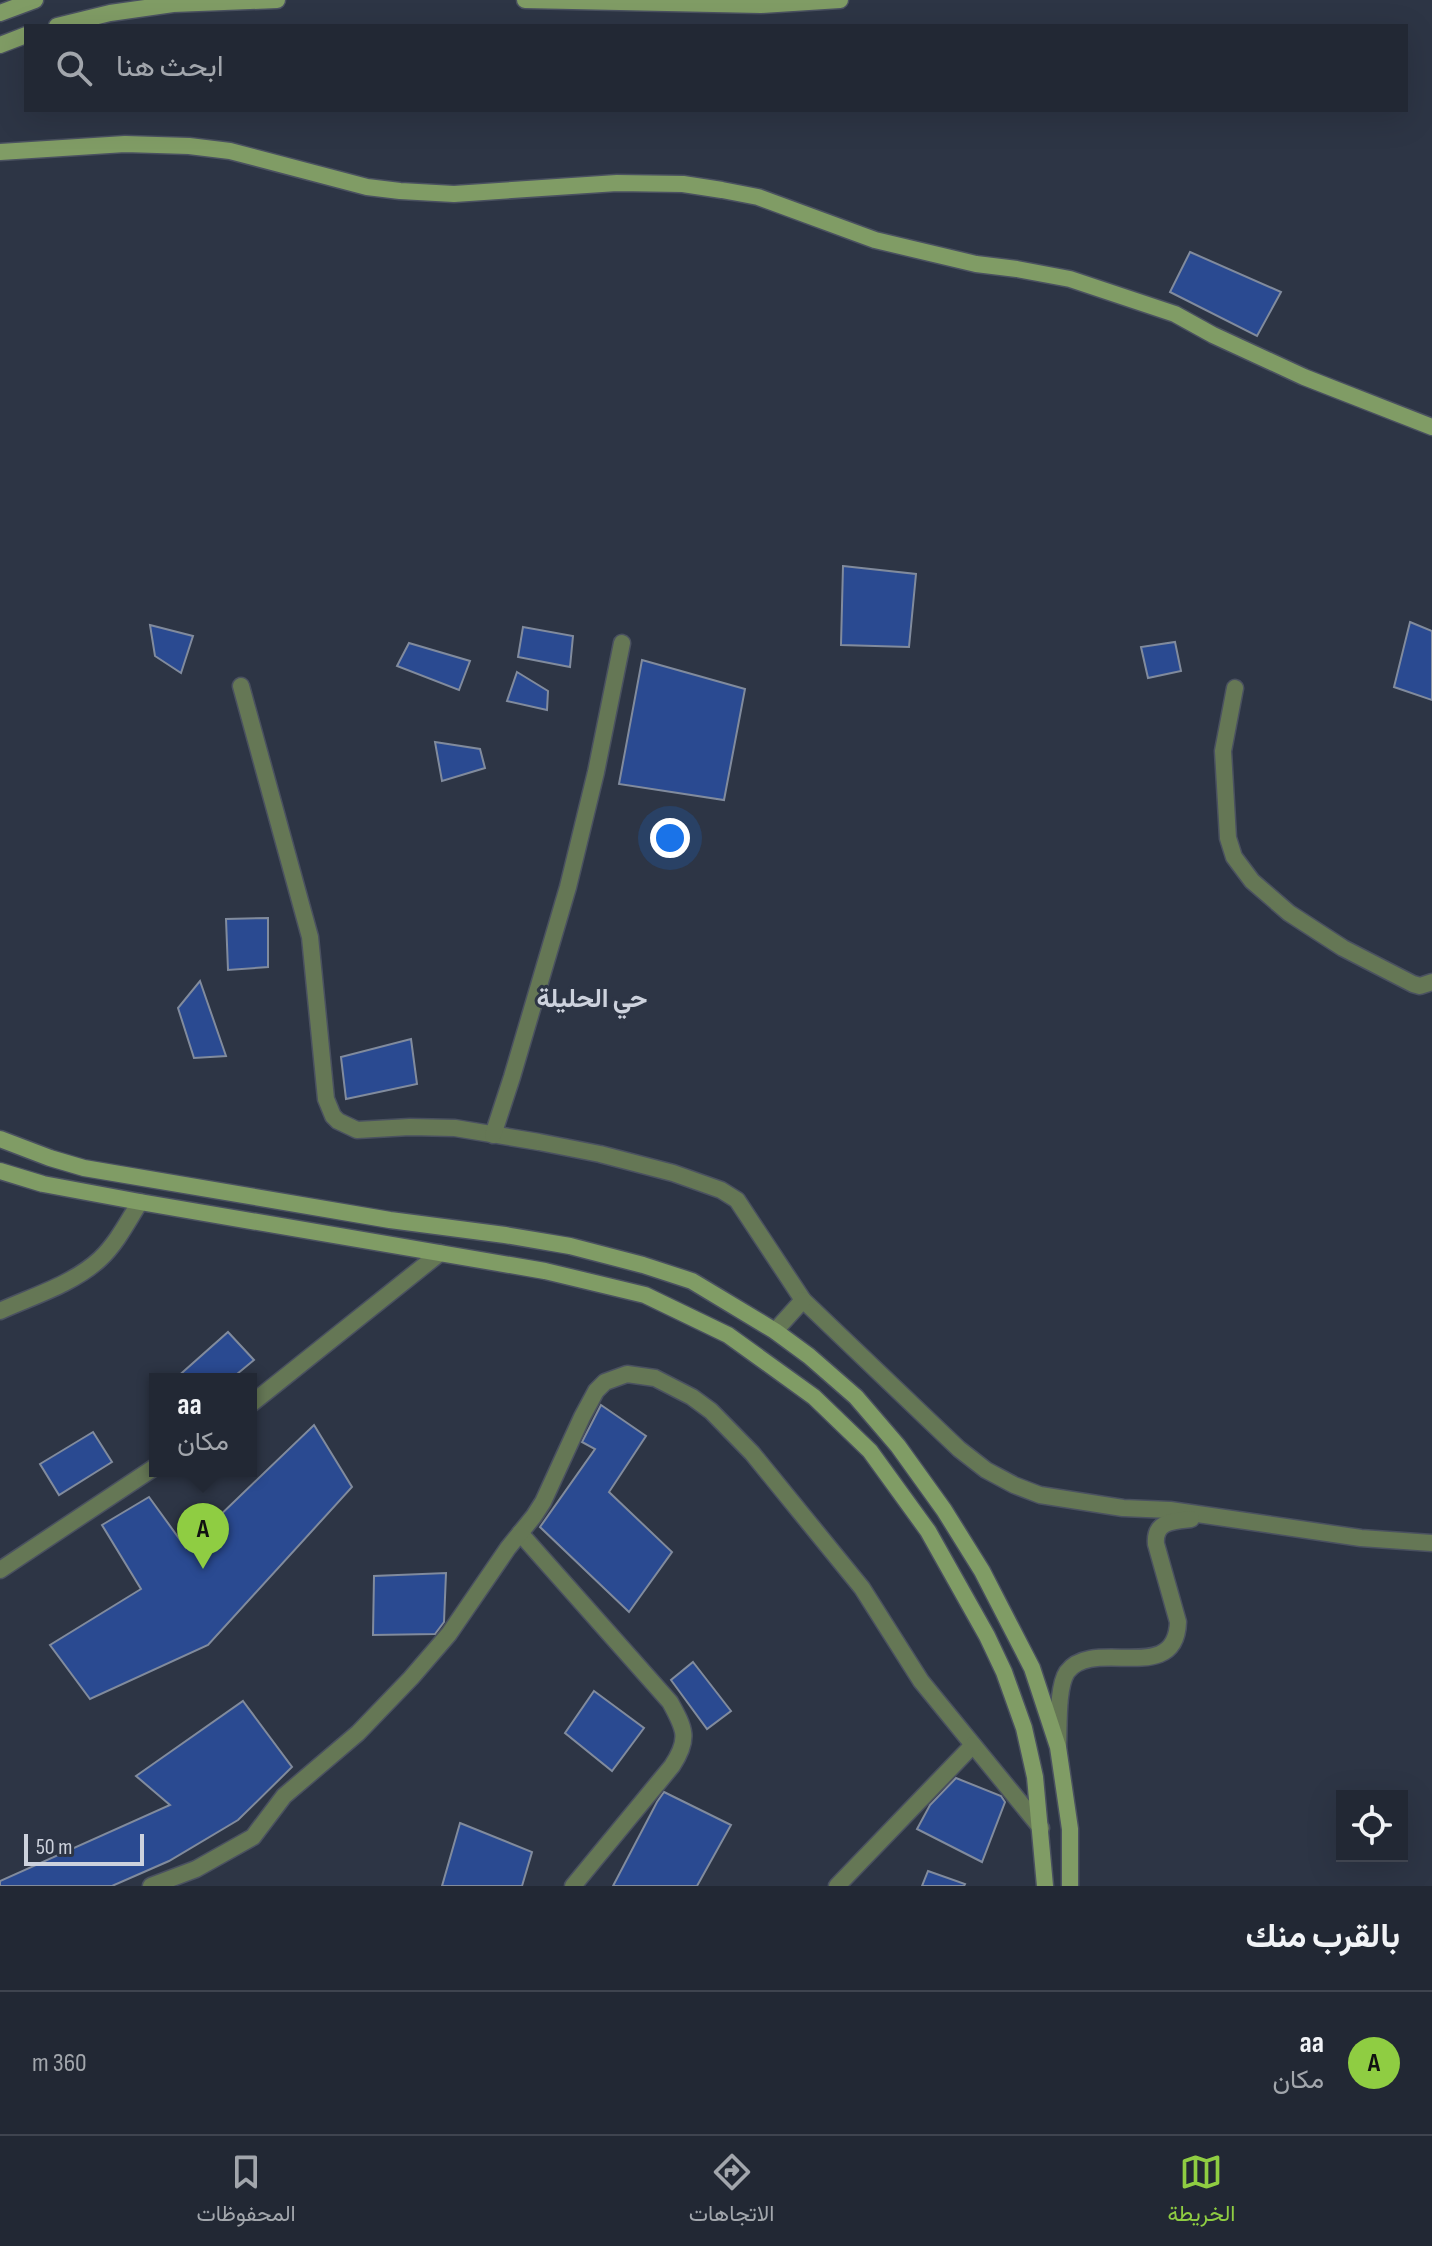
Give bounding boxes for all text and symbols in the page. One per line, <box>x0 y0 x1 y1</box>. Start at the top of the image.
search box <box>24 24 1408 112</box>
icon: search <box>52 46 96 90</box>
text: ابحث هنا <box>116 49 224 85</box>
your location <box>650 818 690 858</box>
district label: حي الحليلة <box>537 984 647 1020</box>
popup <box>149 1373 257 1477</box>
text: aa <box>177 1387 202 1423</box>
text: مكان <box>177 1427 229 1458</box>
pin: A <box>177 1503 229 1569</box>
map controls <box>1336 1790 1408 1862</box>
button: locate <box>1336 1790 1408 1862</box>
scale bar <box>24 1830 144 1866</box>
text: 50 m <box>36 1834 72 1861</box>
text: بالقرب منك <box>1245 1916 1400 1957</box>
text: aa <box>1299 2025 1324 2061</box>
text: 360 m <box>32 2048 87 2079</box>
text: A <box>1368 2048 1380 2079</box>
text: مكان <box>1272 2065 1324 2096</box>
tab: المحفوظات <box>197 2150 296 2233</box>
tab: الاتجاهات <box>689 2150 774 2233</box>
tab: الخريطة <box>1167 2150 1235 2233</box>

